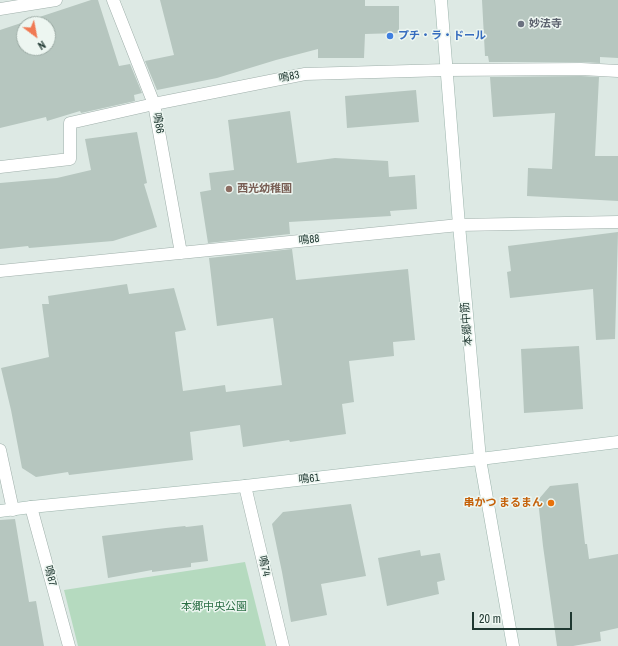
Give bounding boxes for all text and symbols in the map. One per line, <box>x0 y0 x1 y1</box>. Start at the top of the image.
north arrow <box>16 16 56 56</box>
place label: 妙法寺 <box>529 17 562 31</box>
marker: 妙法寺 <box>516 19 526 29</box>
place label: プチ・ラ・ドール <box>398 29 486 43</box>
marker: プチ・ラ・ドール <box>385 31 395 41</box>
text: N <box>35 38 48 53</box>
street label: 鳴83 <box>277 69 301 85</box>
street label: 鳴86 <box>150 111 166 135</box>
place label: 西光幼稚園 <box>237 182 292 196</box>
marker: 西光幼稚園 <box>224 184 234 194</box>
street label: 鳴88 <box>298 232 320 248</box>
street label: 本郷中筋 <box>459 302 475 346</box>
street label: 鳴61 <box>298 471 320 487</box>
place label: 串かつ まるまん <box>463 496 543 510</box>
marker: 串かつ まるまん <box>546 498 556 508</box>
street label: 鳴74 <box>255 554 273 578</box>
street label: 鳴87 <box>41 564 59 588</box>
park label: 本郷中央公園 <box>181 600 247 614</box>
scale bar <box>474 604 574 630</box>
text: 20 m <box>479 611 501 627</box>

